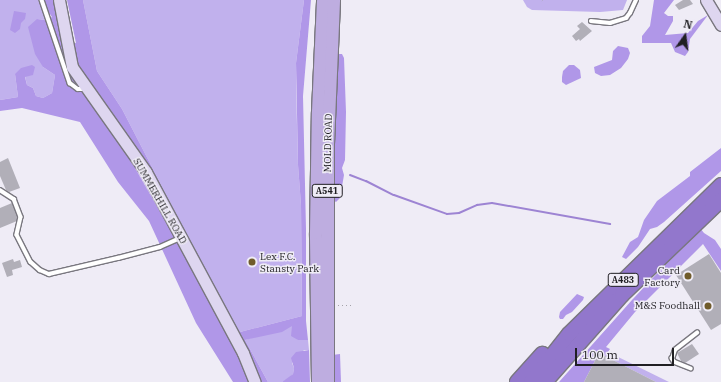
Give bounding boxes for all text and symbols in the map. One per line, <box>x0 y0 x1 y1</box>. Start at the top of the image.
north arrow <box>665 16 705 56</box>
text: N <box>682 17 694 32</box>
street label: MOLD ROAD <box>321 114 335 172</box>
street label: SUMMERHILL ROAD <box>131 156 189 246</box>
road number: A541 <box>311 184 343 198</box>
place label: Lex F.C. Stansty Park <box>260 250 319 274</box>
marker: Lex F.C. Stansty Park <box>247 257 257 267</box>
place label: Card Factory <box>644 264 680 288</box>
marker: Card Factory <box>683 271 693 281</box>
road number: A483 <box>607 273 639 287</box>
place label: M&S Foodhall <box>635 300 700 312</box>
marker: M&S Foodhall <box>703 301 713 311</box>
scale bar <box>577 340 676 366</box>
text: 100 m <box>582 347 618 362</box>

